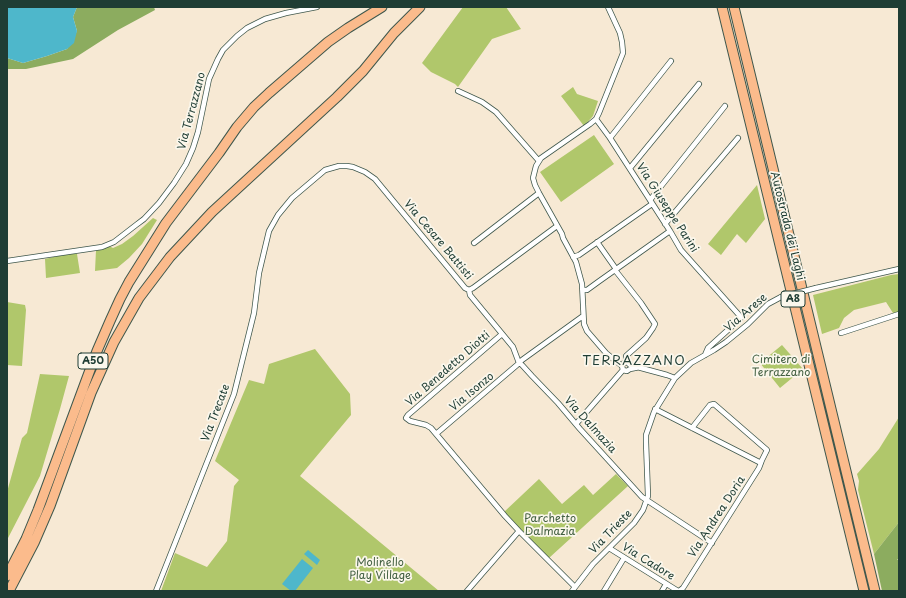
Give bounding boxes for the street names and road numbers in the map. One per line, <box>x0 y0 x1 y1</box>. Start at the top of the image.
street label: Via Terrazzano <box>175 71 209 151</box>
street label: Via Giuseppe Parini <box>633 161 701 255</box>
street label: Autostrada dei Laghi <box>767 170 807 282</box>
street label: Via Cesare Battisti <box>401 197 475 283</box>
street label: Via Arese <box>722 291 770 335</box>
road number: A8 <box>781 291 805 307</box>
street label: Via Benedetto Diotti <box>403 329 493 409</box>
road number: A50 <box>78 353 108 369</box>
street label: Via Isonzo <box>447 370 497 414</box>
street label: Via Trecate <box>199 382 233 444</box>
street label: Via Dalmazia <box>561 394 619 456</box>
street label: Via Andrea Doria <box>686 474 748 560</box>
street label: Via Trieste <box>587 507 635 557</box>
street label: Via Cadore <box>619 541 677 583</box>

